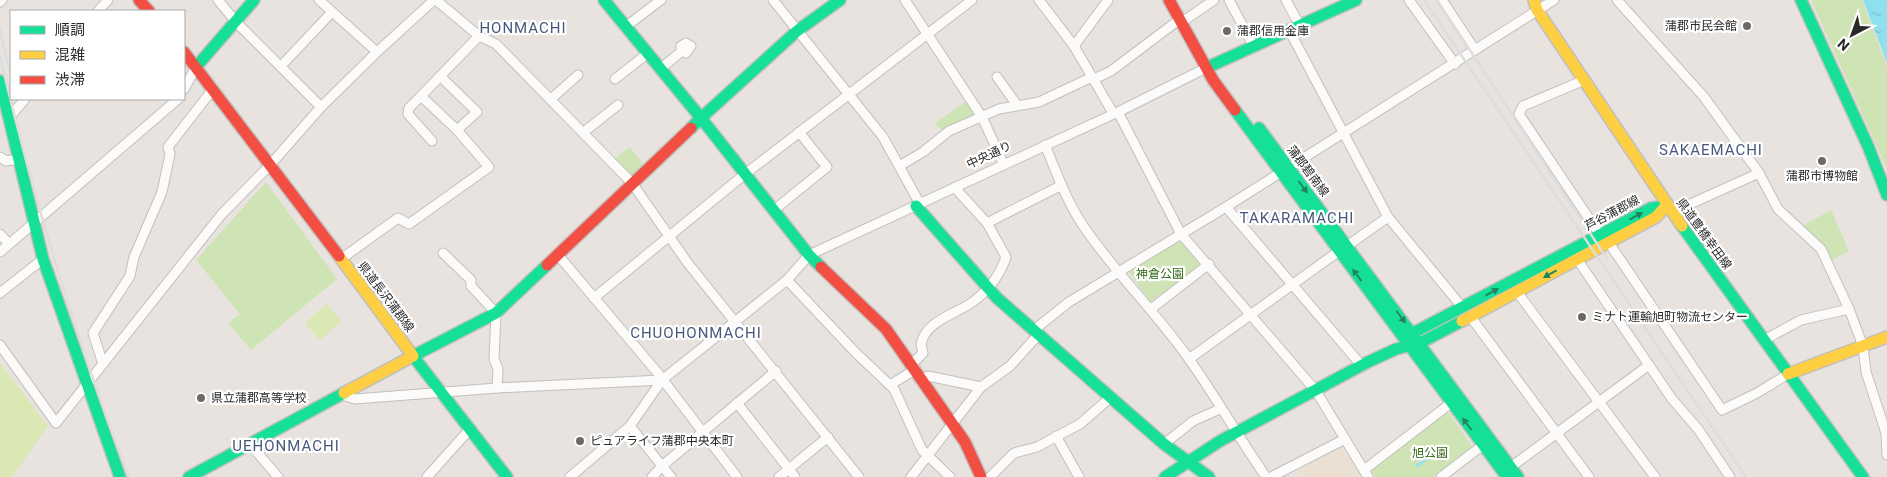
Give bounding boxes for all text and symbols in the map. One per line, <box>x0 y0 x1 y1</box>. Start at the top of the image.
legend <box>10 10 185 100</box>
north arrow <box>1827 10 1877 60</box>
district label: HONMACHI <box>479 19 567 37</box>
place label: 蒲郡市民会館 <box>1665 19 1737 33</box>
marker: 蒲郡市民会館 <box>1741 20 1753 32</box>
text: 順調 <box>55 21 85 39</box>
place label: 蒲郡信用金庫 <box>1237 24 1309 38</box>
marker: 蒲郡信用金庫 <box>1221 25 1233 37</box>
text: N <box>1834 36 1852 54</box>
text: 混雑 <box>55 46 85 64</box>
text: 渋滞 <box>55 71 85 89</box>
street label: 中央通り <box>964 139 1014 171</box>
district label: SAKAEMACHI <box>1659 141 1763 159</box>
street label: 蒲郡碧南線 <box>1284 143 1332 199</box>
marker: 蒲郡市博物館 <box>1816 155 1828 167</box>
place label: 蒲郡市博物館 <box>1786 169 1858 183</box>
one-way arrow <box>1298 180 1309 193</box>
street label: 芦谷蒲郡線 <box>1582 193 1642 233</box>
street label: 県道豊橋幸田線 <box>1674 196 1734 272</box>
district label: TAKARAMACHI <box>1240 209 1354 227</box>
one-way arrow <box>1628 212 1643 220</box>
street label: 県道長沢蒲郡線 <box>355 259 417 335</box>
park label: 神倉公園 <box>1136 267 1184 281</box>
one-way arrow <box>1352 268 1362 282</box>
one-way arrow <box>1542 270 1557 278</box>
one-way arrow <box>1485 287 1498 296</box>
one-way arrow <box>1396 310 1406 324</box>
place label: ミナト運輸旭町物流センター <box>1592 310 1748 324</box>
marker: ミナト運輸旭町物流センター <box>1576 311 1588 323</box>
district label: CHUOHONMACHI <box>630 324 762 342</box>
place label: 県立蒲郡高等学校 <box>211 391 307 405</box>
marker: 県立蒲郡高等学校 <box>195 392 207 404</box>
one-way arrow <box>1462 418 1473 431</box>
place label: ピュアライフ蒲郡中央本町 <box>590 434 734 448</box>
marker: ピュアライフ蒲郡中央本町 <box>574 435 586 447</box>
district label: UEHONMACHI <box>232 437 340 455</box>
park label: 旭公園 <box>1412 446 1448 460</box>

